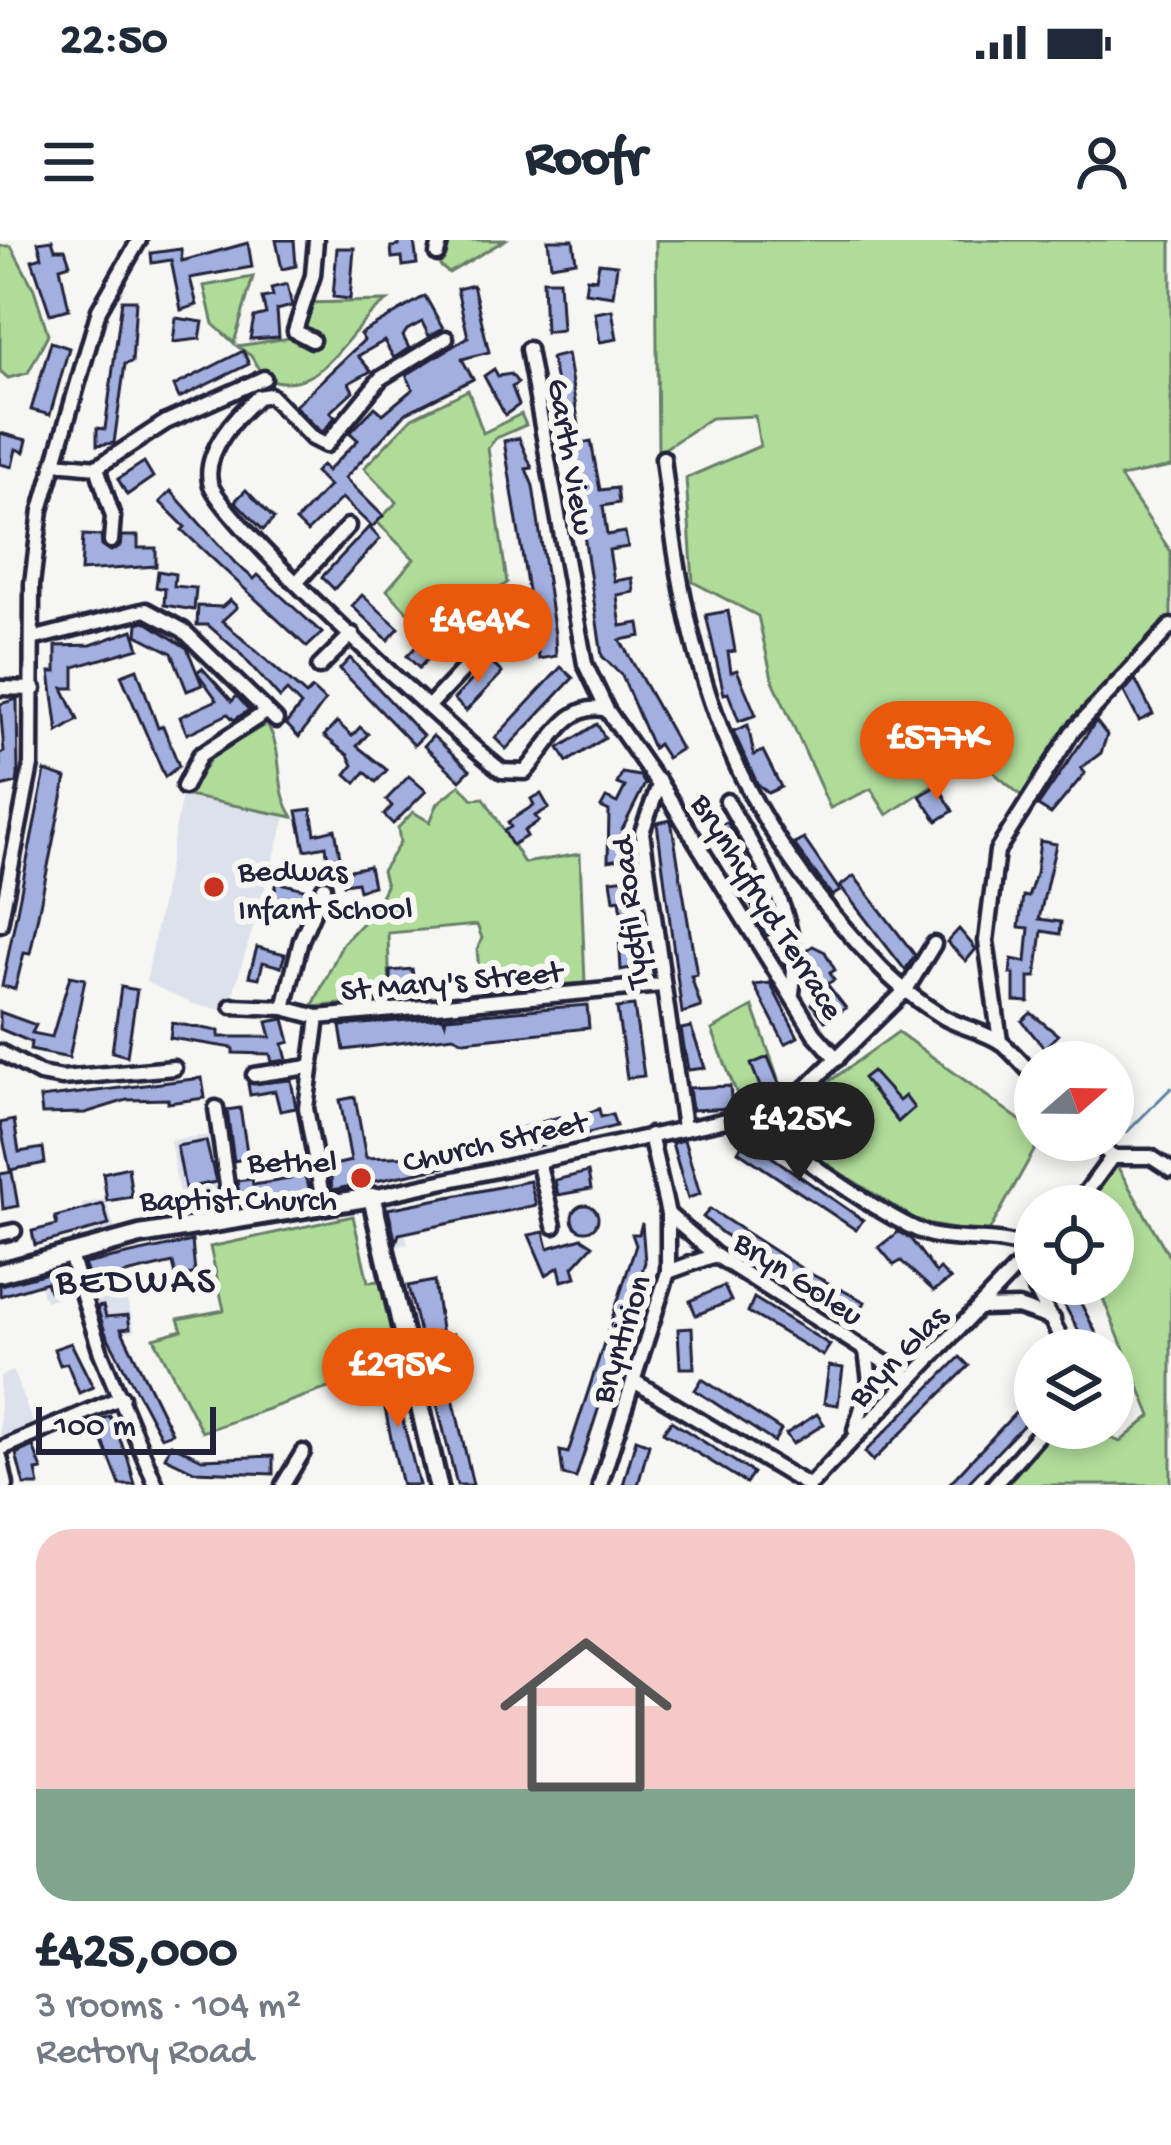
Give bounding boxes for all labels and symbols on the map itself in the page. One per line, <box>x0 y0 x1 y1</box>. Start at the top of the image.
street label: Garth View <box>536 376 601 539</box>
pin: £464K <box>394 584 562 686</box>
pin: £577K <box>853 701 1021 803</box>
street label: Brynhyfryd Terrace <box>680 787 850 1029</box>
street label: Tydfil Road <box>606 832 660 992</box>
place label: Bedwas Infant School <box>237 855 413 931</box>
marker: Bedwas Infant School <box>201 874 227 900</box>
street label: St Mary's Street <box>339 955 566 1013</box>
north arrow <box>1014 1041 1134 1161</box>
pin: £425K <box>715 1082 883 1184</box>
street label: Church Street <box>400 1105 593 1184</box>
place label: Bethel Baptist Church <box>139 1146 337 1222</box>
marker: Bethel Baptist Church <box>348 1165 374 1191</box>
street label: Bryn Goleu <box>724 1225 868 1337</box>
district label: BEDWAS <box>55 1261 218 1307</box>
street label: Bryntirion <box>585 1271 662 1410</box>
street label: Bryn Glas <box>842 1299 959 1418</box>
pin: £295K <box>314 1328 482 1430</box>
scale bar <box>36 1401 216 1454</box>

